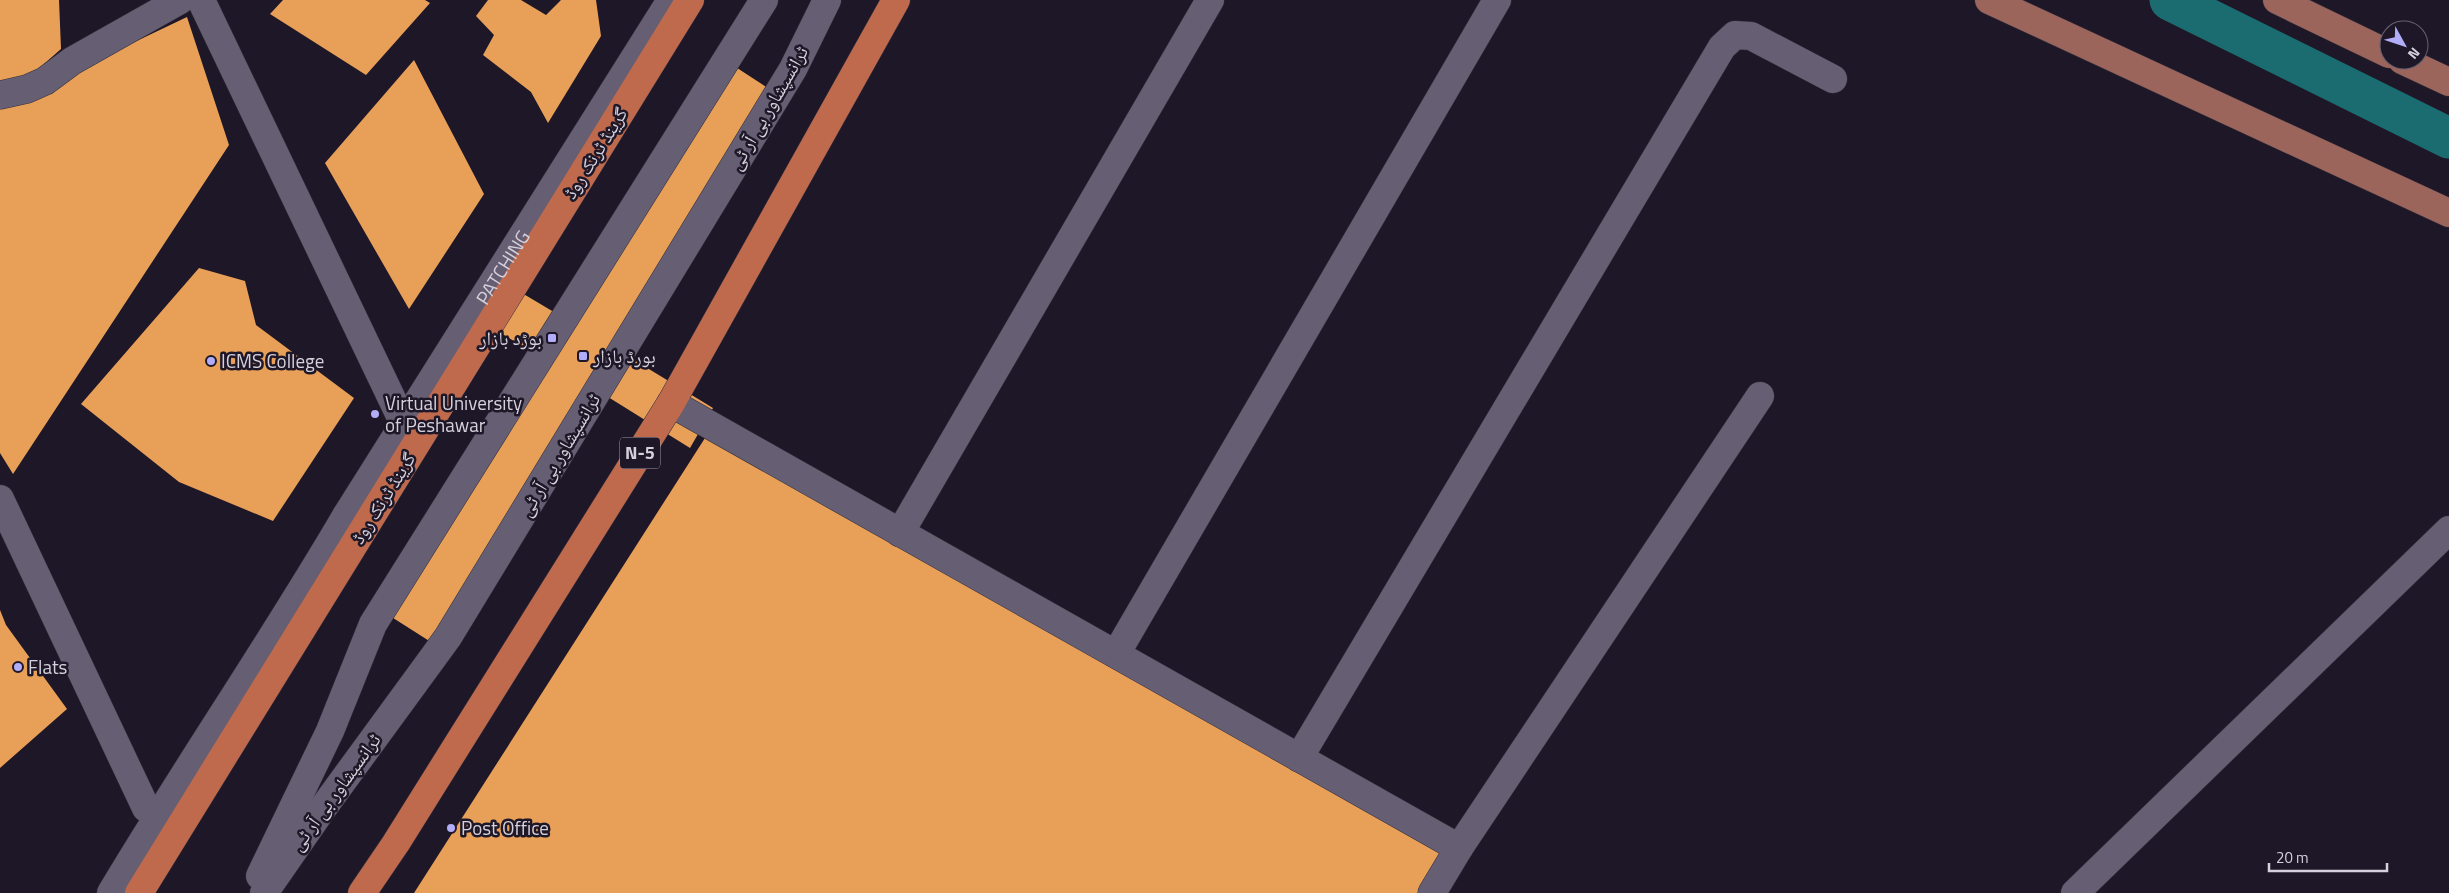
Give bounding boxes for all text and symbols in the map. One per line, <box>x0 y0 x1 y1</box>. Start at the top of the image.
north arrow <box>2379 20 2429 70</box>
street label: ٹرانسپشاور بی آر ٹی <box>720 40 815 175</box>
text: N <box>2403 43 2426 64</box>
street label: گرینڈ ٹرنک روڈ <box>555 101 634 204</box>
street label: PATCHING <box>468 224 537 310</box>
place label: بوڑد بازار <box>478 323 542 352</box>
marker: بوڑد بازار <box>546 332 558 344</box>
place label: بورڈ بازار <box>592 341 656 370</box>
place label: ICMS College <box>221 346 324 375</box>
marker: بورڈ بازار <box>577 350 589 362</box>
marker: ICMS College <box>205 355 217 367</box>
street label: ٹرانسپشاور بی آر ٹی <box>510 387 607 522</box>
place label: Virtual University of Peshawar <box>385 388 522 439</box>
marker: Virtual University of Peshawar <box>369 408 381 420</box>
road number: N-5 <box>620 438 660 468</box>
street label: گرینڈ ٹرنک روڈ <box>343 446 422 549</box>
place label: Flats <box>28 652 68 681</box>
marker: Flats <box>12 661 24 673</box>
street label: ٹرانسپشاور بی آر ٹی <box>282 727 387 857</box>
place label: Post Office <box>461 813 549 842</box>
marker: Post Office <box>445 822 457 834</box>
scale bar <box>2269 840 2386 872</box>
text: 20 m <box>2276 846 2309 869</box>

